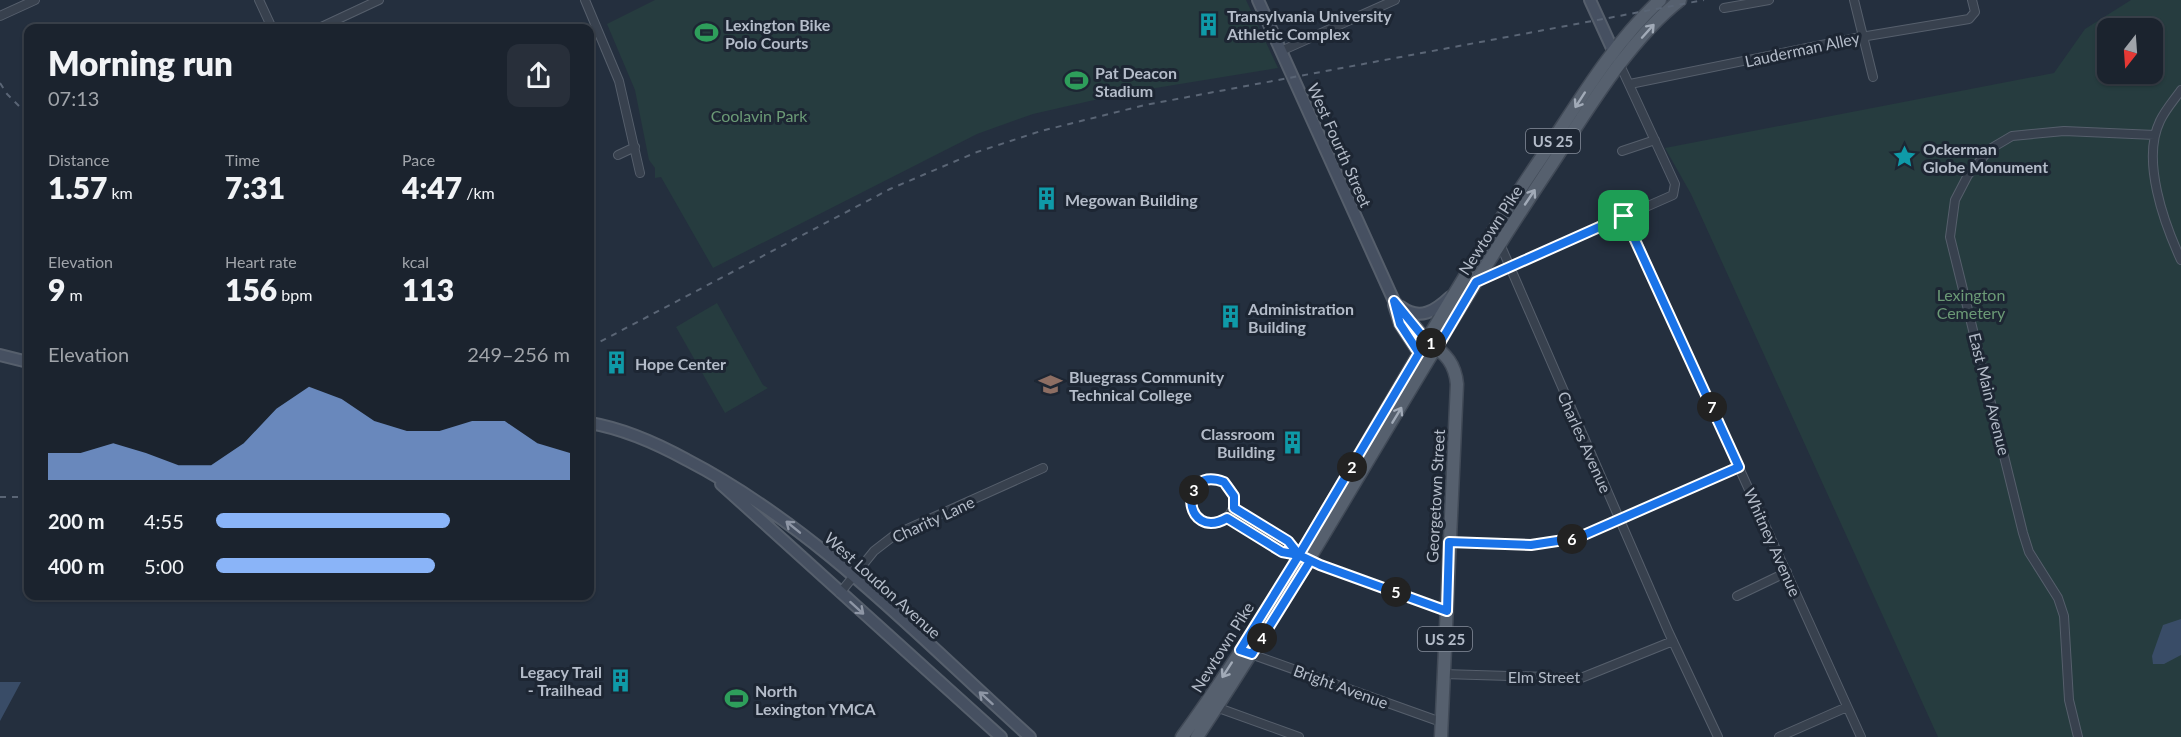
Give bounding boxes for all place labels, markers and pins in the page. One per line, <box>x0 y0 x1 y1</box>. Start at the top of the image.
place label: Transylvania University Athletic Complex <box>1226 6 1392 43</box>
building icon: Transylvania University Athletic Complex <box>1196 11 1222 37</box>
place label: Lexington Bike Polo Courts <box>725 15 831 52</box>
sports icon: Lexington Bike Polo Courts <box>694 20 720 46</box>
place label: Pat Deacon Stadium <box>1095 63 1177 100</box>
sports icon: Pat Deacon Stadium <box>1064 68 1090 94</box>
place label: Ockerman Globe Monument <box>1923 139 2048 176</box>
place icon: Ockerman Globe Monument <box>1892 144 1918 170</box>
building icon: Megowan Building <box>1034 186 1060 212</box>
place label: Megowan Building <box>1065 190 1198 209</box>
pin <box>1598 190 1649 241</box>
place label: Administration Building <box>1247 299 1354 336</box>
building icon: Administration Building <box>1217 304 1243 330</box>
pin: 1 <box>1416 328 1446 358</box>
building icon: Hope Center <box>604 350 630 376</box>
place label: Hope Center <box>635 354 726 373</box>
place label: Bluegrass Community Technical College <box>1069 367 1225 404</box>
school or university icon: Bluegrass Community Technical College <box>1038 372 1064 398</box>
pin: 7 <box>1697 392 1727 422</box>
place label: Classroom Building <box>1201 424 1276 461</box>
building icon: Classroom Building <box>1280 429 1306 455</box>
pin: 2 <box>1337 452 1367 482</box>
pin: 3 <box>1179 475 1209 505</box>
pin: 6 <box>1557 524 1587 554</box>
pin: 5 <box>1381 577 1411 607</box>
pin: 4 <box>1247 623 1277 653</box>
place label: Legacy Trail - Trailhead <box>520 662 602 699</box>
building icon: Legacy Trail - Trailhead <box>607 667 633 693</box>
place label: North Lexington YMCA <box>755 681 877 718</box>
sports icon: North Lexington YMCA <box>724 686 750 712</box>

